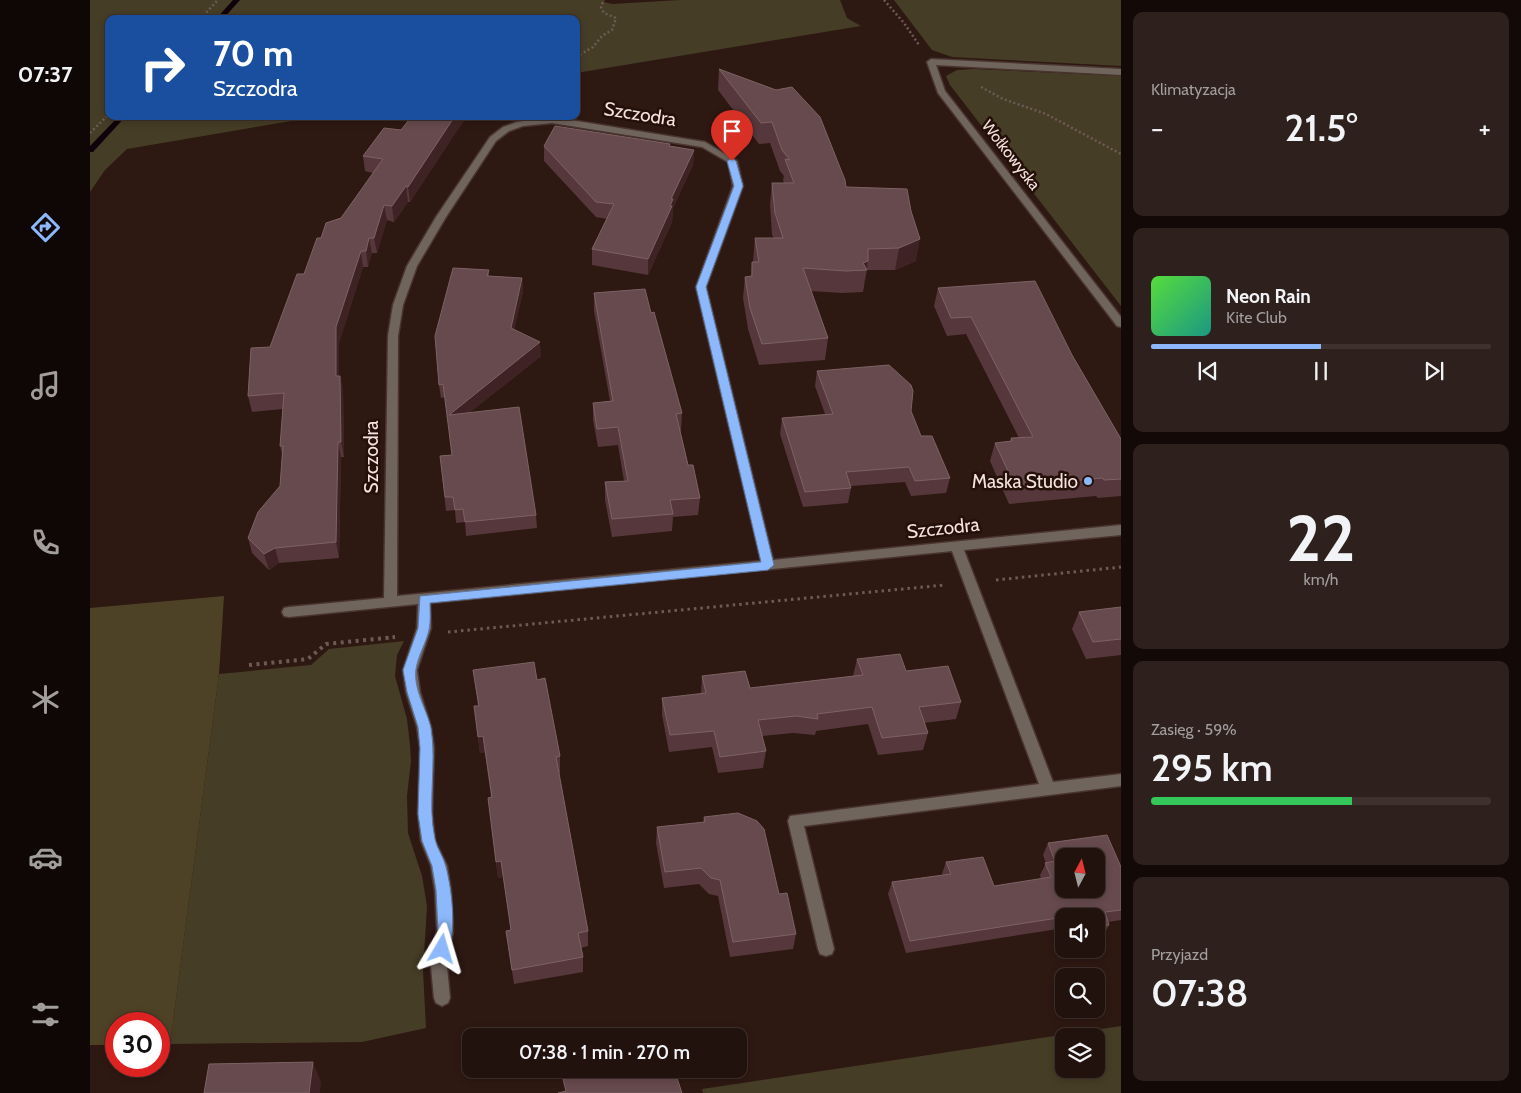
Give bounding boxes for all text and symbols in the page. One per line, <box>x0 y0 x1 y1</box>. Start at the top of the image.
text: 70 m <box>213 32 294 75</box>
icon: right <box>130 35 195 100</box>
text: 07:37 <box>18 61 72 88</box>
text: Szczodra <box>213 75 297 102</box>
text: Klimatyzacja <box>1151 80 1236 99</box>
street label: Szczodra <box>602 97 678 131</box>
text: 21.5° <box>1284 104 1358 151</box>
pin <box>711 110 753 161</box>
text: − <box>1151 111 1163 145</box>
text: + <box>1479 111 1491 145</box>
street label: Wołkowyska <box>978 116 1044 194</box>
icon: arrive <box>718 117 746 145</box>
icon: directions <box>28 210 63 245</box>
text: Neon Rain <box>1226 285 1311 308</box>
text: Kite Club <box>1226 308 1287 327</box>
icon: previous <box>1194 357 1222 385</box>
icon: pause <box>1307 357 1335 385</box>
icon: next <box>1420 357 1448 385</box>
icon: music <box>28 368 63 403</box>
street label: Szczodra <box>360 421 383 493</box>
place label: Maska Studio <box>972 470 1078 493</box>
marker: Maska Studio <box>1082 475 1094 487</box>
text: 22 <box>1287 498 1355 577</box>
street label: Szczodra <box>906 513 980 543</box>
icon: phone <box>28 525 63 560</box>
text: km/h <box>1303 570 1339 589</box>
icon: climate <box>28 682 63 717</box>
text: Zasięg · 59% <box>1151 720 1237 739</box>
text: 295 km <box>1151 744 1273 791</box>
icon: car <box>28 840 63 875</box>
north arrow <box>1055 848 1105 898</box>
map controls <box>1055 848 1105 1078</box>
button: sound <box>1055 908 1105 958</box>
position arrow <box>415 922 467 974</box>
text: Przyjazd <box>1151 945 1208 964</box>
button: search <box>1055 968 1105 1018</box>
text: 07:38 <box>1151 969 1249 1016</box>
icon: filters <box>28 997 63 1032</box>
speed limit sign: 30 <box>105 1012 170 1077</box>
button: layers <box>1055 1028 1105 1078</box>
text: 07:38 · 1 min · 270 m <box>519 1041 690 1064</box>

